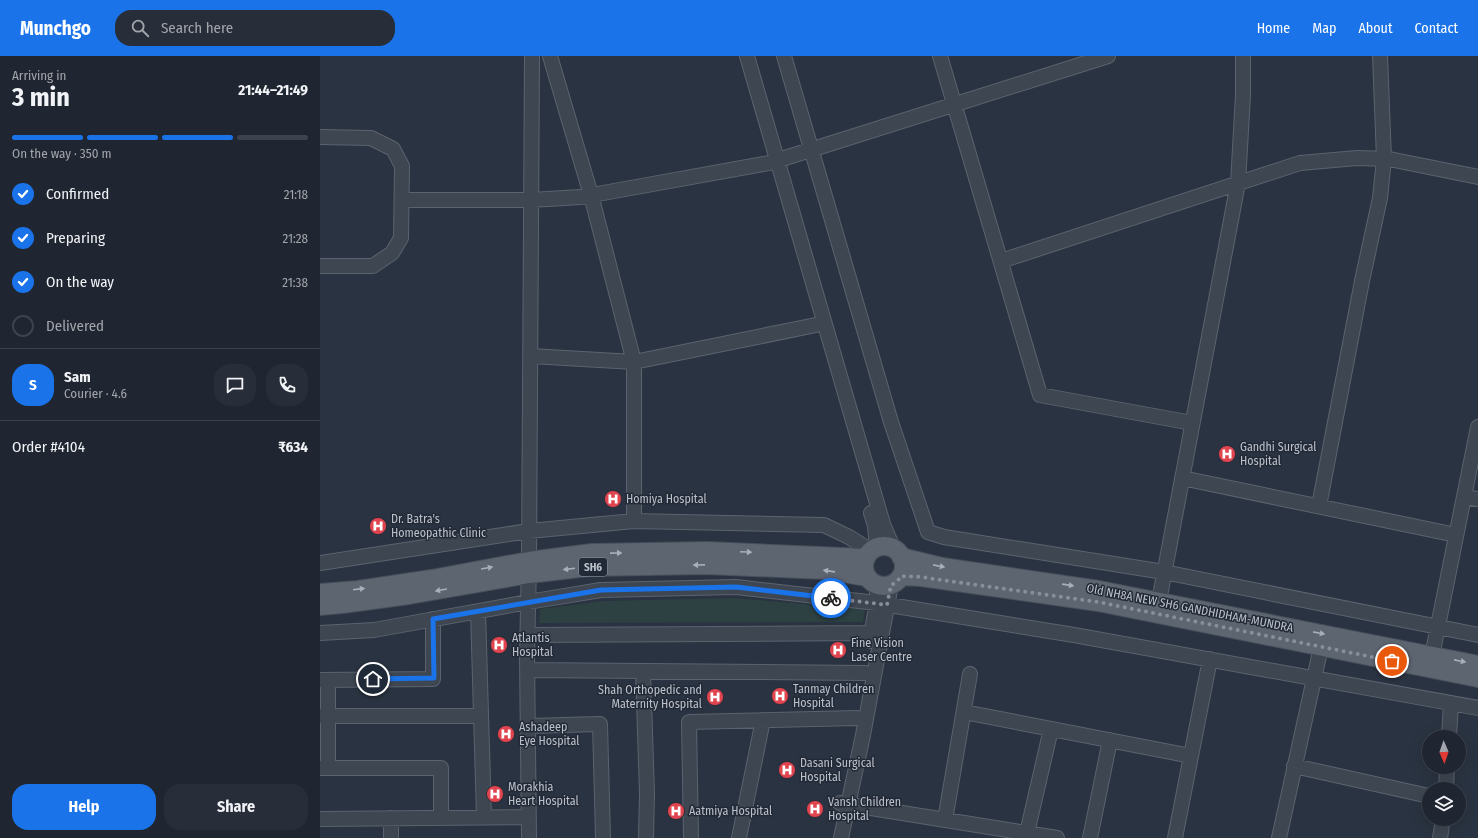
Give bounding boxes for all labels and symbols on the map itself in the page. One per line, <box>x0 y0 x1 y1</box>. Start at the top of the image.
place label: Gandhi Surgical Hospital <box>1240 440 1317 468</box>
hospital icon: Gandhi Surgical Hospital <box>1217 444 1237 464</box>
hospital icon: Homiya Hospital <box>603 489 623 509</box>
place label: Homiya Hospital <box>626 492 707 506</box>
place label: Dr. Batra's Homeopathic Clinic <box>391 512 486 540</box>
hospital icon: Dr. Batra's Homeopathic Clinic <box>368 516 388 536</box>
one-way arrow <box>610 549 622 556</box>
one-way arrow <box>740 549 752 556</box>
road number: SH6 <box>579 558 607 576</box>
one-way arrow <box>692 562 705 568</box>
one-way arrow <box>933 563 945 569</box>
one-way arrow <box>481 565 493 571</box>
one-way arrow <box>563 566 575 572</box>
one-way arrow <box>823 568 835 574</box>
courier <box>811 578 851 618</box>
street label: Old NH8A NEW SH6 GANDHIDHAM-MUNDRA <box>1085 581 1295 635</box>
one-way arrow <box>1062 582 1074 588</box>
one-way arrow <box>353 586 365 592</box>
one-way arrow <box>435 587 447 593</box>
place label: Atlantis Hospital <box>512 631 553 659</box>
one-way arrow <box>1313 631 1325 637</box>
hospital icon: Atlantis Hospital <box>489 635 509 655</box>
place label: Fine Vision Laser Centre <box>851 636 912 664</box>
hospital icon: Fine Vision Laser Centre <box>828 640 848 660</box>
pin <box>1375 644 1409 678</box>
one-way arrow <box>1454 659 1467 665</box>
pin <box>356 662 390 696</box>
place label: Tanmay Children Hospital <box>793 682 874 710</box>
place label: Shah Orthopedic and Maternity Hospital <box>598 683 702 711</box>
hospital icon: Tanmay Children Hospital <box>770 686 790 706</box>
hospital icon: Shah Orthopedic and Maternity Hospital <box>705 687 725 707</box>
place label: Ashadeep Eye Hospital <box>519 720 579 748</box>
hospital icon: Ashadeep Eye Hospital <box>496 724 516 744</box>
north arrow <box>1422 730 1466 774</box>
place label: Dasani Surgical Hospital <box>800 756 875 784</box>
hospital icon: Dasani Surgical Hospital <box>777 760 797 780</box>
place label: Morakhia Heart Hospital <box>508 780 579 808</box>
hospital icon: Morakhia Heart Hospital <box>485 784 505 804</box>
place label: Vansh Children Hospital <box>828 795 901 823</box>
hospital icon: Vansh Children Hospital <box>805 799 825 819</box>
hospital icon: Aatmiya Hospital <box>666 801 686 821</box>
place label: Aatmiya Hospital <box>689 804 772 818</box>

